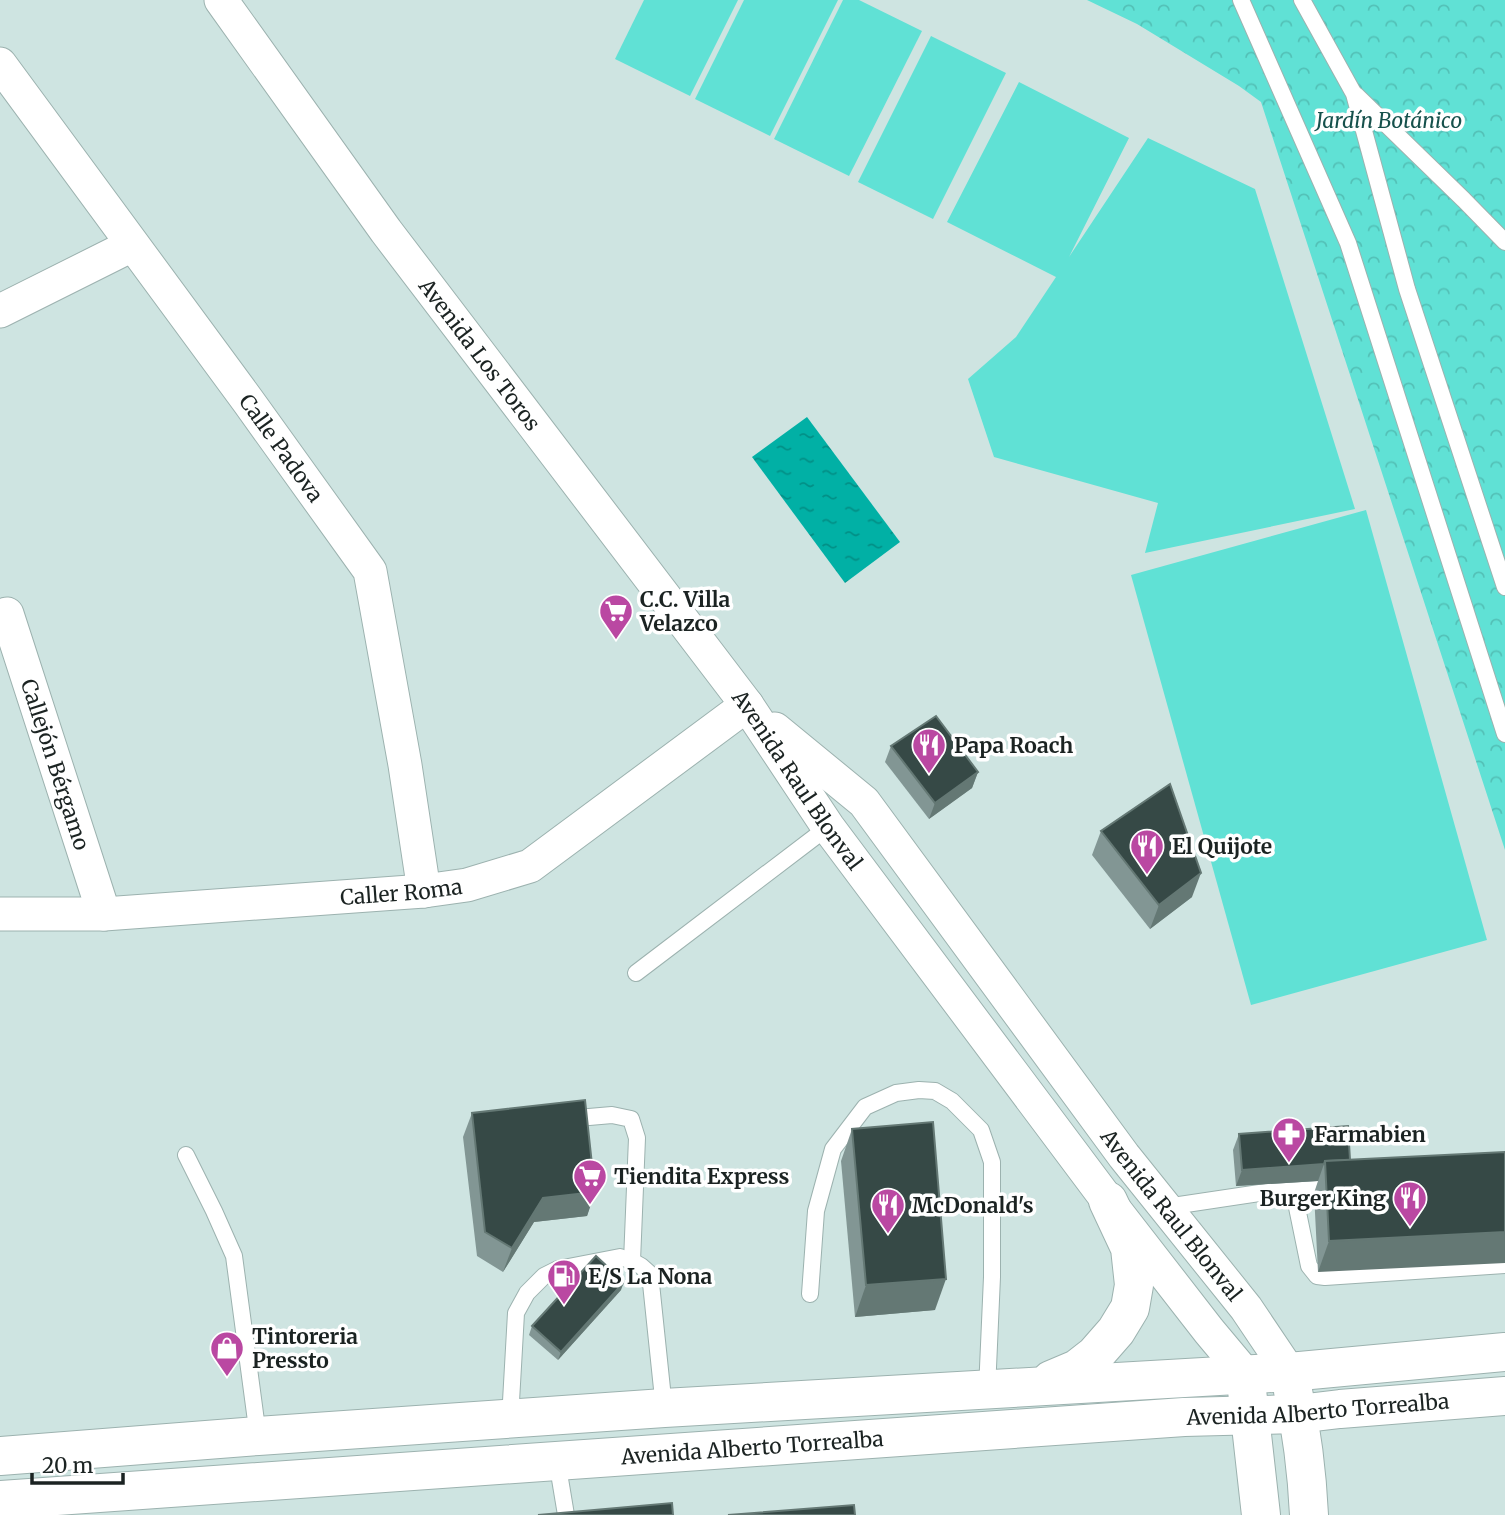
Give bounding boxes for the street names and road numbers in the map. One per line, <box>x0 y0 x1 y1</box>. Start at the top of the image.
street label: Avenida Los Toros <box>413 272 547 436</box>
street label: Calle Padova <box>234 388 330 507</box>
street label: Callejón Bérgamo <box>15 675 96 853</box>
street label: Avenida Raul Blonval <box>726 683 869 875</box>
street label: Caller Roma <box>339 872 464 910</box>
street label: Avenida Raul Blonval <box>1095 1123 1249 1307</box>
street label: Avenida Alberto Torrealba <box>1185 1387 1450 1430</box>
street label: Avenida Alberto Torrealba <box>619 1425 884 1470</box>

